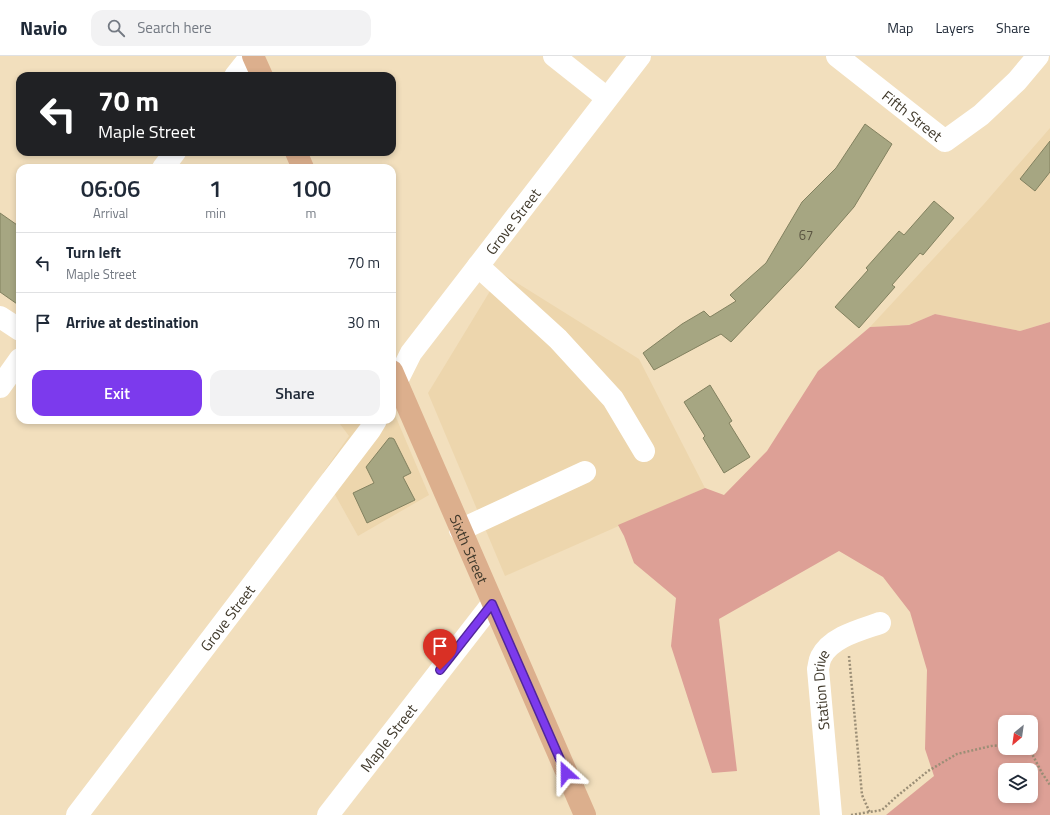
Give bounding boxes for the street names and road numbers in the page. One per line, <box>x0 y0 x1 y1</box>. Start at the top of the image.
street label: Fifth Street <box>877 84 948 147</box>
street label: Grove Street <box>480 182 546 259</box>
street label: Sixth Street <box>444 511 495 588</box>
street label: Grove Street <box>194 579 261 656</box>
street label: Station Drive <box>806 644 835 731</box>
street label: Maple Street <box>354 698 423 777</box>

